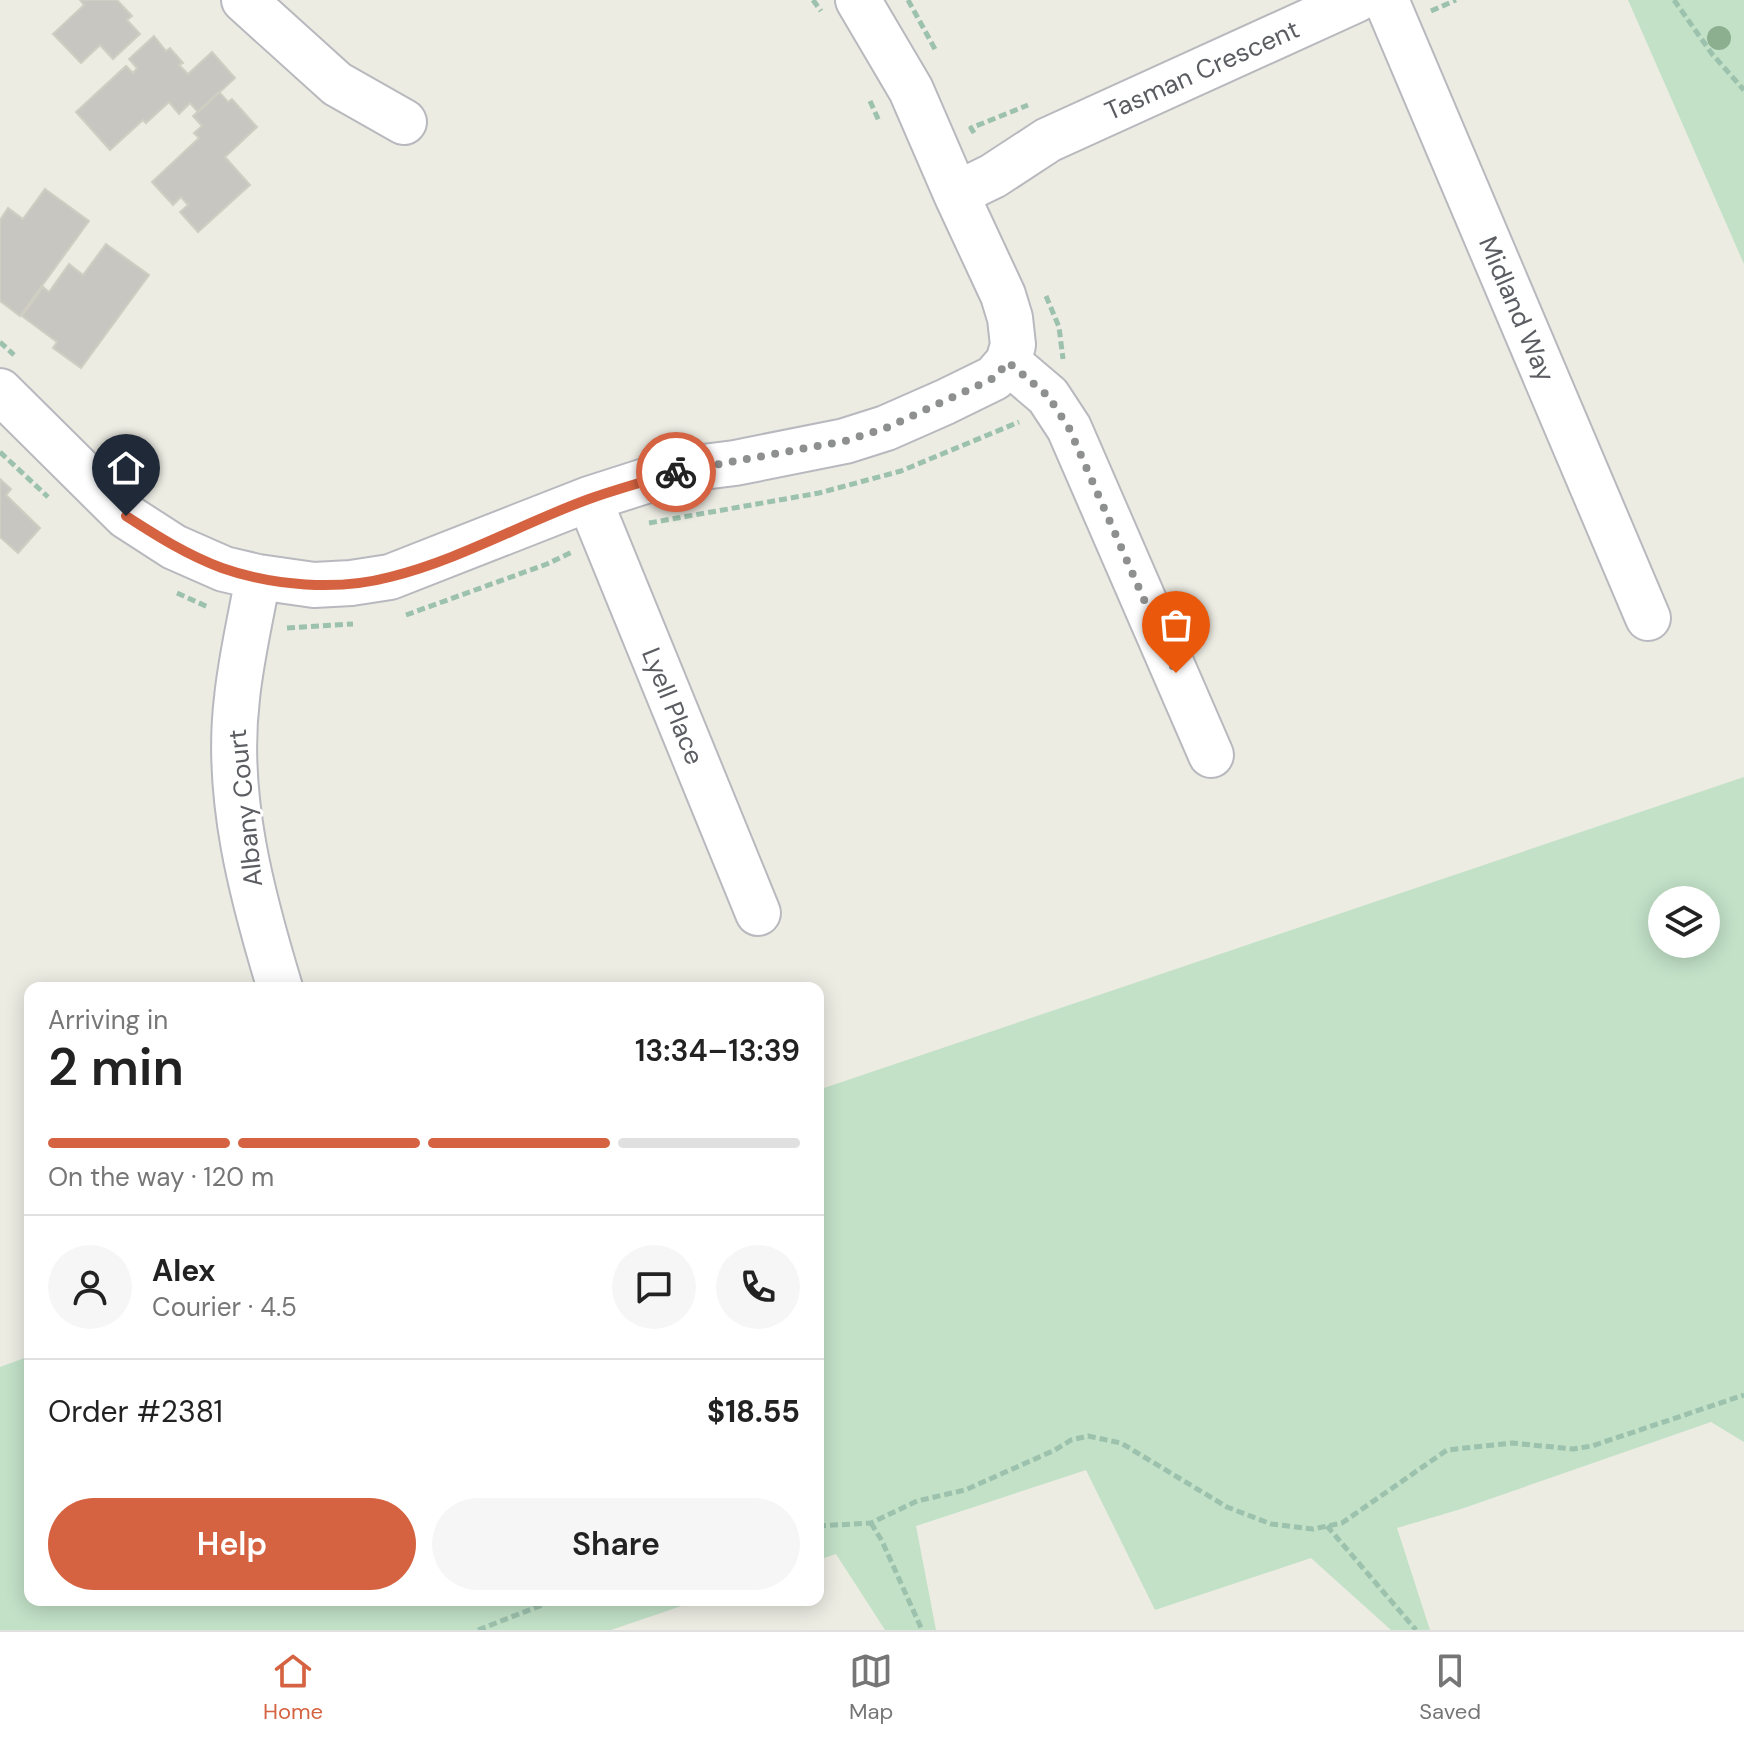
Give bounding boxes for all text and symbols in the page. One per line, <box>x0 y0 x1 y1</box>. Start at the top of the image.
street label: Tasman Crescent <box>1099 12 1305 128</box>
street label: Midland Way <box>1471 231 1563 387</box>
courier <box>636 432 716 512</box>
pin <box>92 434 160 516</box>
icon: home <box>104 446 148 490</box>
icon: bike <box>654 450 698 494</box>
pin <box>1142 591 1210 673</box>
icon: bag <box>1154 603 1198 647</box>
street label: Lyell Place <box>634 642 712 770</box>
street label: Albany Court <box>220 728 270 888</box>
map controls <box>1648 886 1720 958</box>
button: layers <box>1648 886 1720 958</box>
text: Arriving in <box>48 1003 168 1037</box>
text: 13:34–13:39 <box>635 1031 800 1070</box>
text: 2 min <box>48 1033 184 1101</box>
text: On the way · 120 m <box>48 1160 274 1194</box>
button: person <box>48 1245 132 1329</box>
button: chat <box>612 1245 696 1329</box>
button: phone <box>716 1245 800 1329</box>
text: Alex <box>152 1251 215 1290</box>
text: Courier · 4.5 <box>152 1290 297 1324</box>
text: Order #2381 <box>48 1392 223 1431</box>
text: $18.55 <box>707 1392 800 1431</box>
button: Help <box>48 1498 416 1590</box>
button: Share <box>432 1498 800 1590</box>
tab: Home <box>263 1649 323 1726</box>
tab: Map <box>849 1649 893 1726</box>
tab: Saved <box>1419 1649 1481 1726</box>

